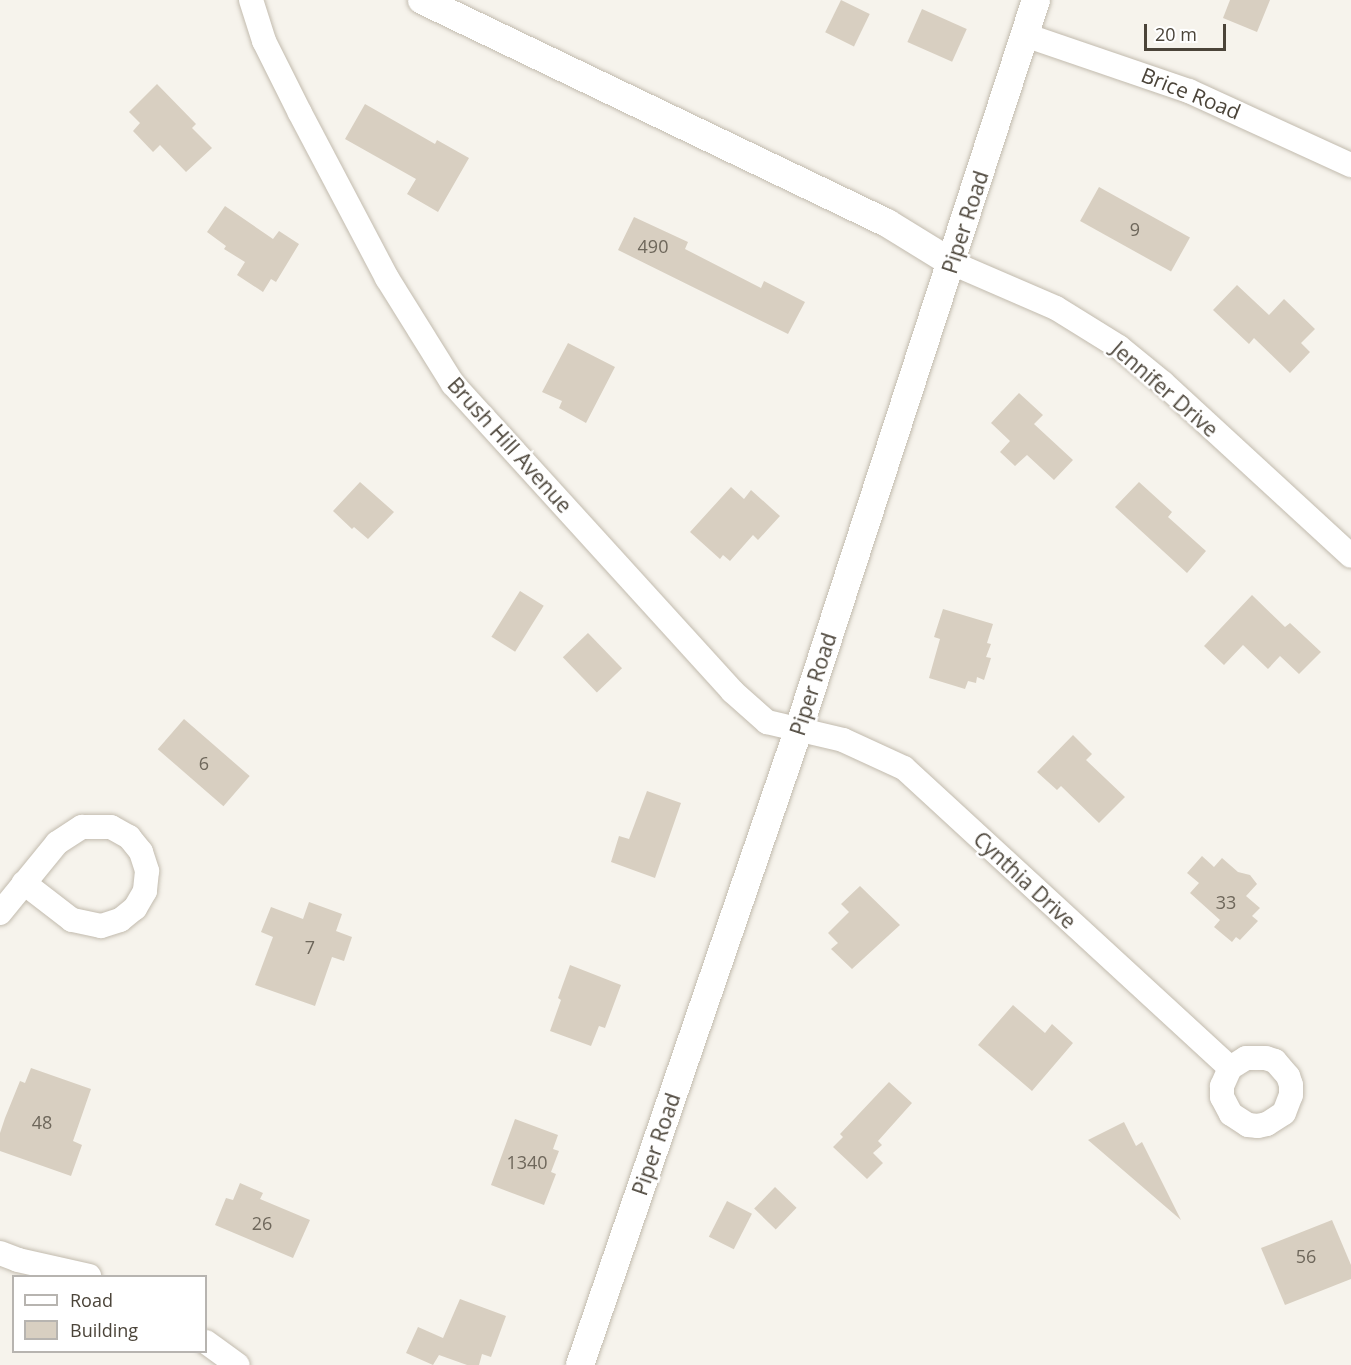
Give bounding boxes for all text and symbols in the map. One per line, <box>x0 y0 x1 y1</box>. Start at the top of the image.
scale bar <box>1147 12 1230 50</box>
text: 20 m <box>1155 22 1197 46</box>
street label: Brice Road <box>1138 62 1244 124</box>
street label: Piper Road <box>937 167 993 277</box>
house number: 9 <box>1130 218 1140 240</box>
house number: 490 <box>638 235 668 257</box>
street label: Jennifer Drive <box>1107 336 1223 442</box>
street label: Brush Hill Avenue <box>443 372 577 518</box>
street label: Piper Road <box>785 629 841 739</box>
house number: 6 <box>199 752 209 774</box>
street label: Cynthia Drive <box>969 826 1081 934</box>
house number: 33 <box>1216 891 1236 913</box>
house number: 7 <box>305 936 315 958</box>
street label: Piper Road <box>627 1089 685 1199</box>
house number: 48 <box>32 1111 52 1133</box>
house number: 1340 <box>506 1151 548 1173</box>
house number: 26 <box>252 1212 272 1234</box>
house number: 56 <box>1296 1245 1316 1267</box>
legend <box>12 1275 207 1353</box>
text: Road <box>70 1288 113 1312</box>
text: Building <box>70 1318 138 1342</box>

